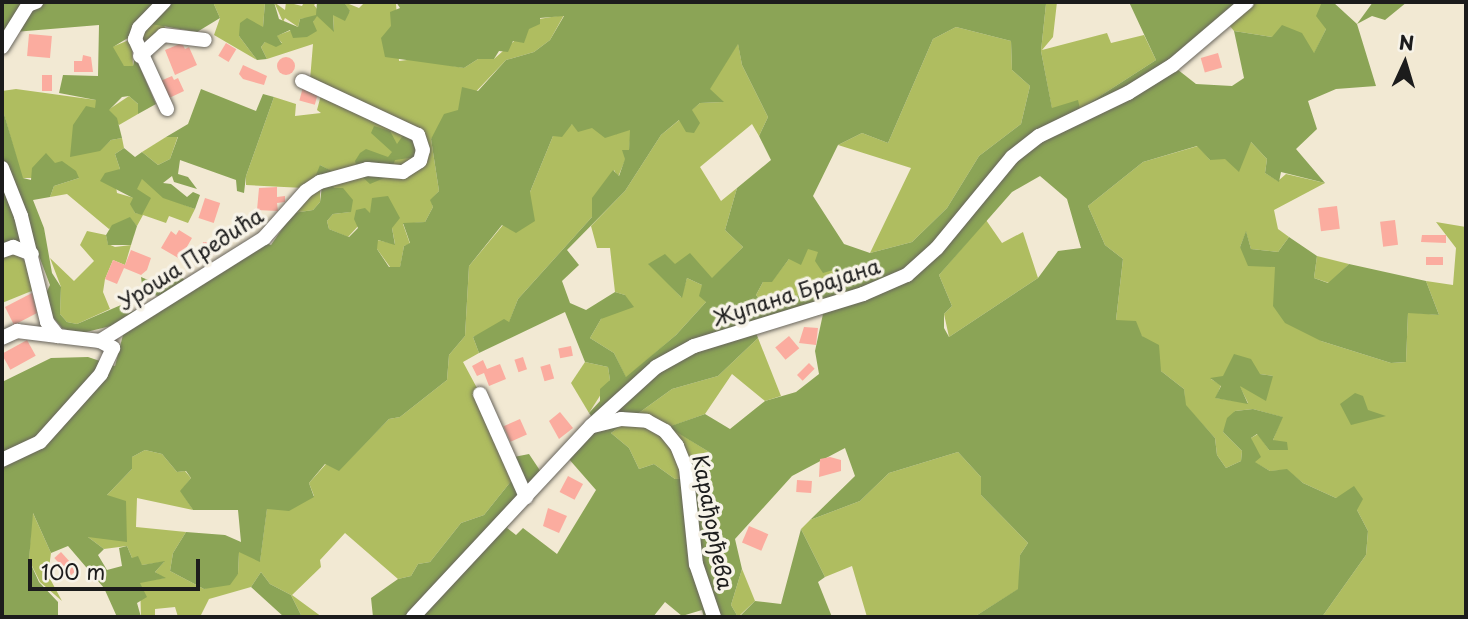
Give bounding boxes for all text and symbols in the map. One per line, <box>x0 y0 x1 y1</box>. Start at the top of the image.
north arrow <box>1370 28 1440 98</box>
text: N <box>1398 28 1415 57</box>
street label: Уроша Предића <box>113 202 267 314</box>
street label: Жупана Брајана <box>709 252 883 330</box>
street label: Карађорђева <box>689 453 739 591</box>
scale bar <box>32 546 203 590</box>
text: 100 m <box>41 555 105 587</box>

